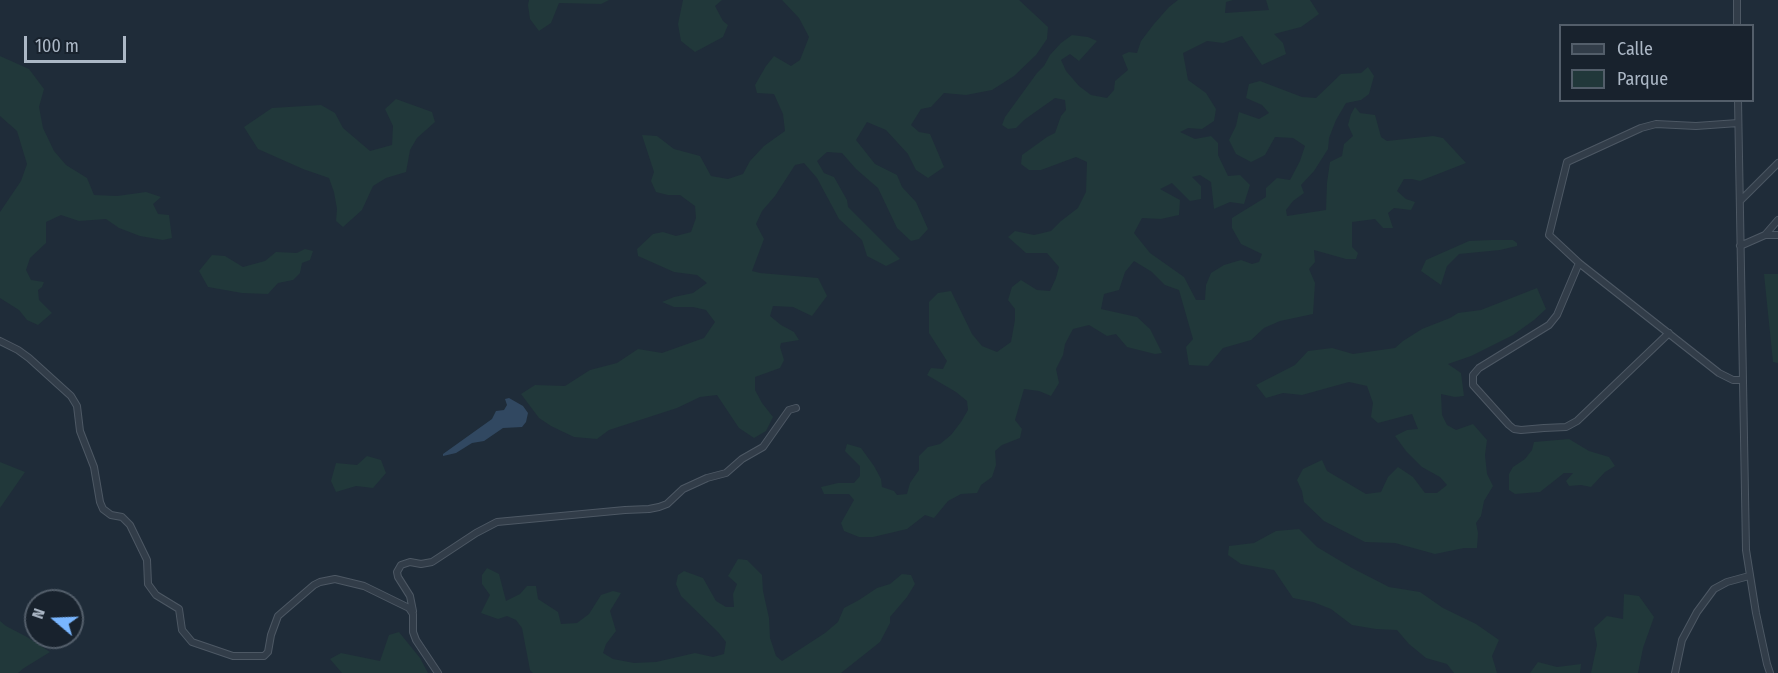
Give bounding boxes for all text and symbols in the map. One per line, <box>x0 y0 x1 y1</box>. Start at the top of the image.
scale bar <box>27 24 129 62</box>
legend <box>1559 24 1754 102</box>
text: 100 m <box>35 35 79 57</box>
text: Calle <box>1617 38 1653 60</box>
text: Parque <box>1617 68 1668 90</box>
north arrow <box>24 589 84 649</box>
text: N <box>28 606 49 621</box>

